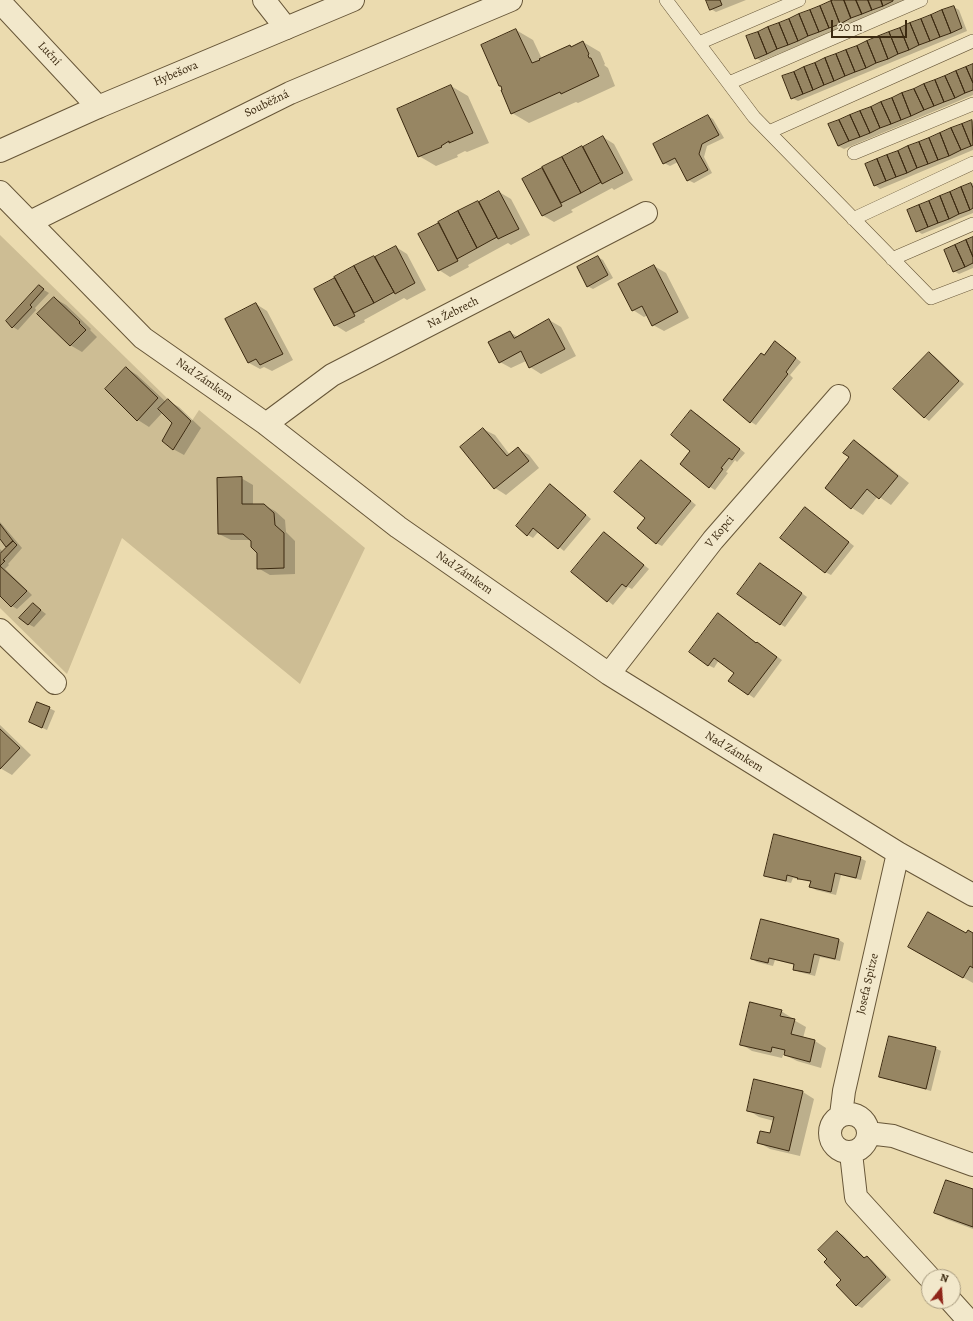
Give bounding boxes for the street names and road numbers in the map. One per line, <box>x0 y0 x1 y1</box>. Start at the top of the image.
street label: Luční <box>34 39 64 69</box>
street label: Hybešova <box>152 58 200 90</box>
street label: Souběžná <box>242 87 292 121</box>
street label: Na Žebrech <box>425 294 481 332</box>
street label: Nad Zámkem <box>173 355 235 405</box>
street label: V Kopci <box>702 513 738 551</box>
street label: Nad Zámkem <box>433 548 495 598</box>
street label: Nad Zámkem <box>702 728 766 776</box>
street label: Josefa Spitze <box>854 952 882 1016</box>

